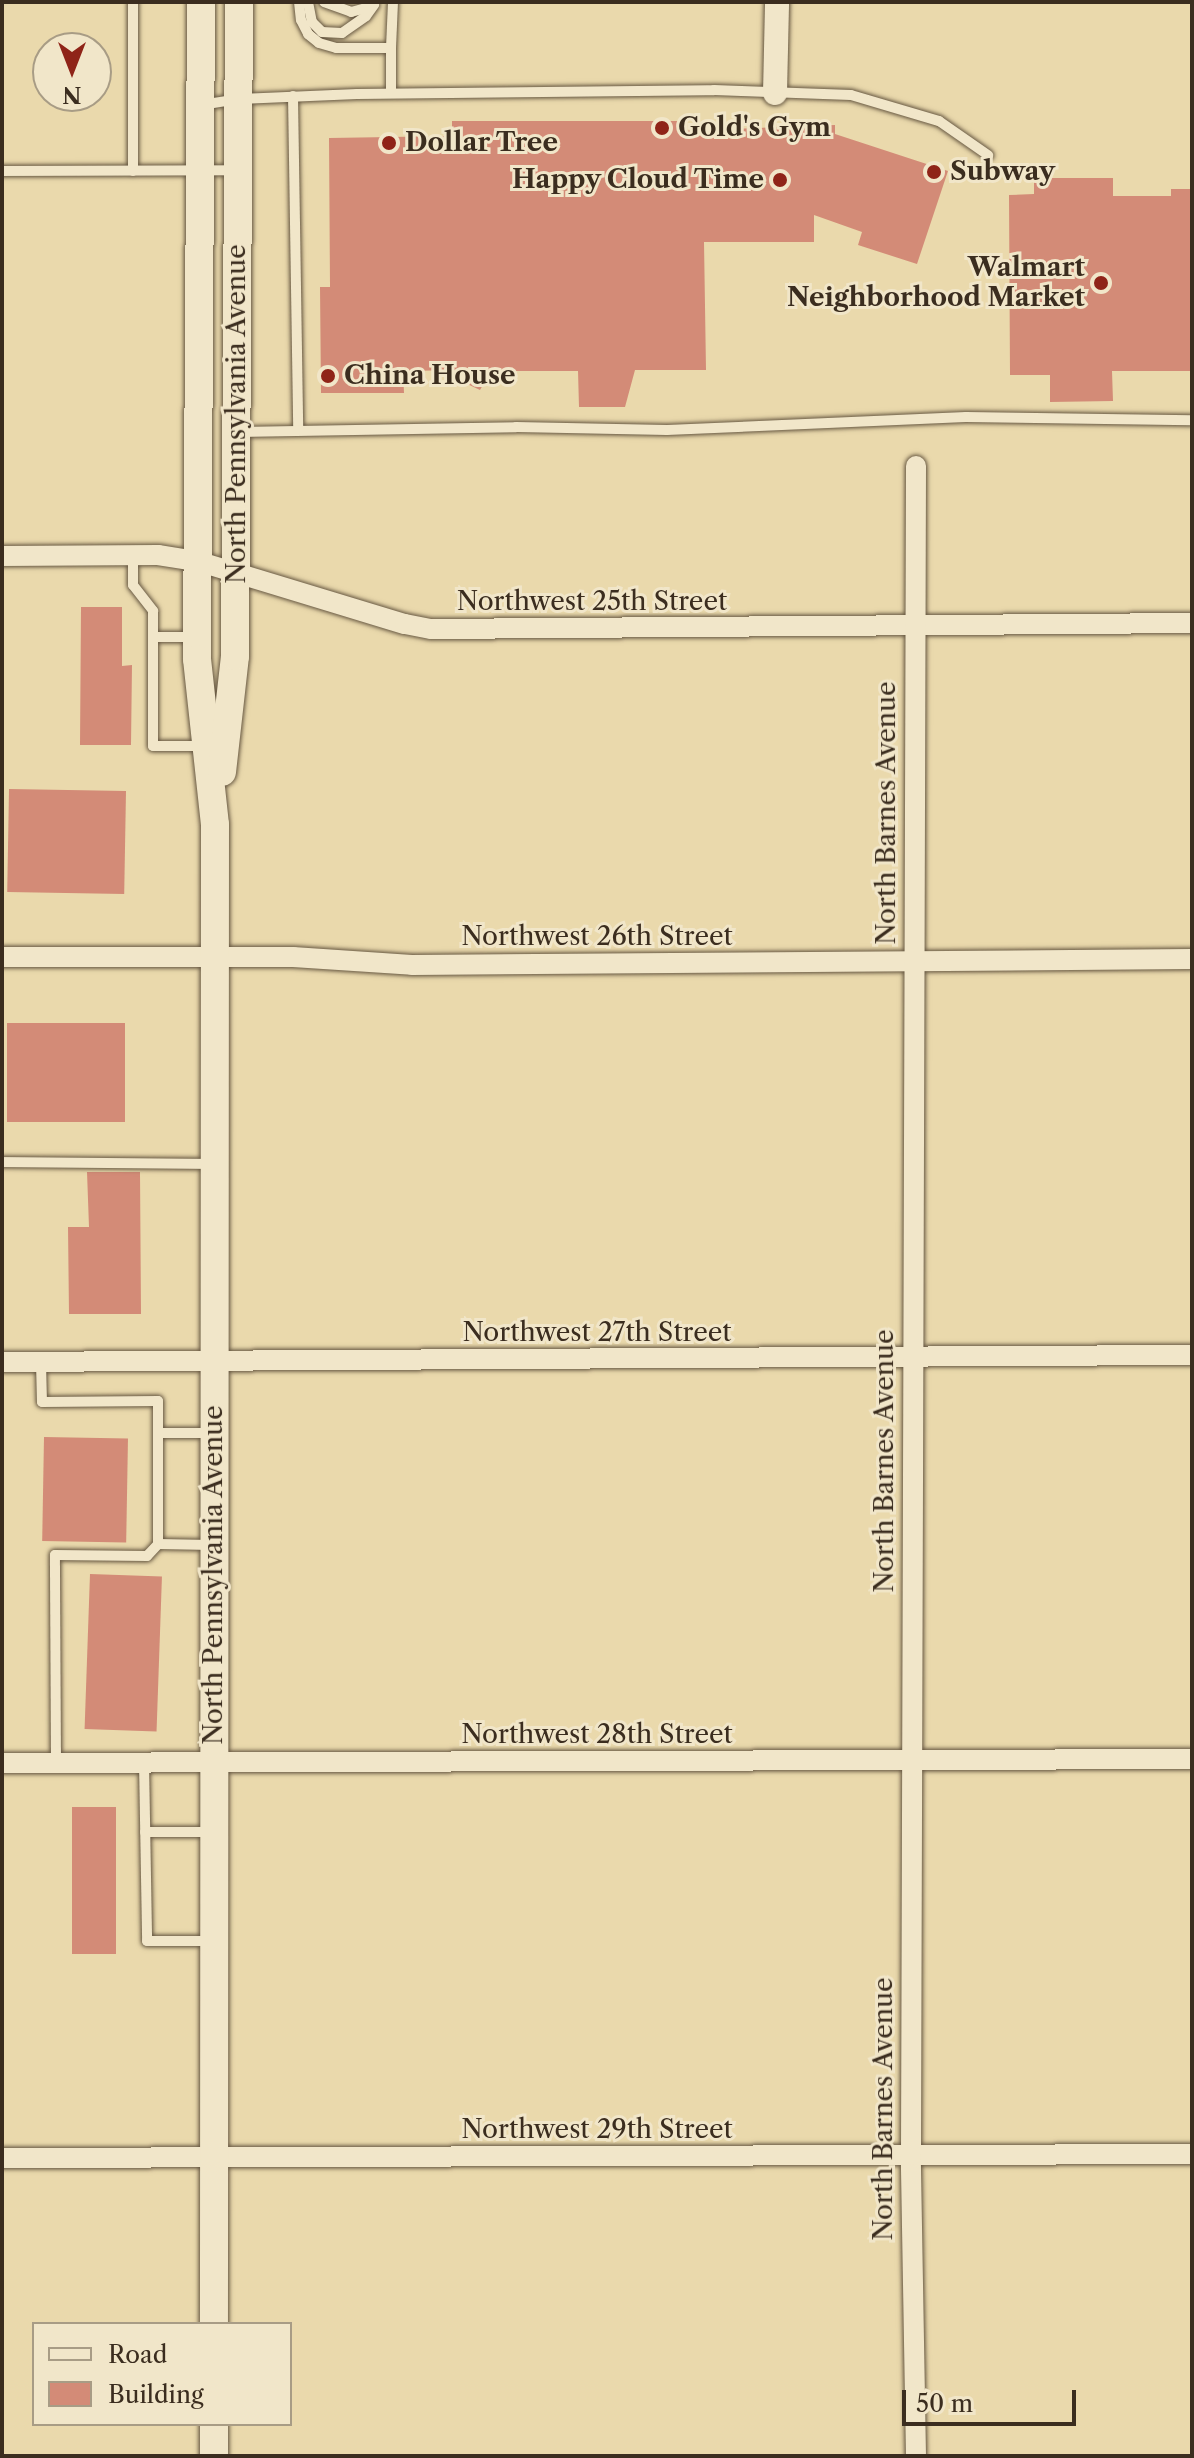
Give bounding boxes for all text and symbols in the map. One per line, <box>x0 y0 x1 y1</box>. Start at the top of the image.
north arrow <box>32 32 112 112</box>
text: N <box>62 81 82 108</box>
place label: Gold's Gym <box>678 112 831 144</box>
marker: Gold's Gym <box>653 119 671 137</box>
place label: Dollar Tree <box>405 127 559 159</box>
marker: Dollar Tree <box>380 134 398 152</box>
place label: Subway <box>950 156 1055 188</box>
marker: Subway <box>925 163 943 181</box>
place label: Happy Cloud Time <box>511 164 764 196</box>
marker: Happy Cloud Time <box>771 171 789 189</box>
street label: North Pennsylvania Avenue <box>221 244 253 584</box>
place label: Walmart Neighborhood Market <box>787 252 1085 314</box>
marker: Walmart Neighborhood Market <box>1092 274 1110 292</box>
place label: China House <box>344 360 516 392</box>
marker: China House <box>319 367 337 385</box>
street label: Northwest 25th Street <box>457 586 727 618</box>
street label: North Barnes Avenue <box>871 681 903 945</box>
street label: Northwest 26th Street <box>461 921 733 953</box>
street label: Northwest 27th Street <box>463 1317 731 1349</box>
street label: North Barnes Avenue <box>869 1329 901 1593</box>
street label: North Pennsylvania Avenue <box>198 1405 230 1745</box>
street label: Northwest 28th Street <box>461 1719 733 1751</box>
street label: North Barnes Avenue <box>868 1977 900 2241</box>
street label: Northwest 29th Street <box>461 2114 733 2146</box>
legend <box>32 2322 292 2426</box>
text: Road <box>108 2340 167 2369</box>
scale bar <box>906 2374 1080 2424</box>
text: Building <box>108 2380 204 2409</box>
text: 50 m <box>916 2389 973 2418</box>

